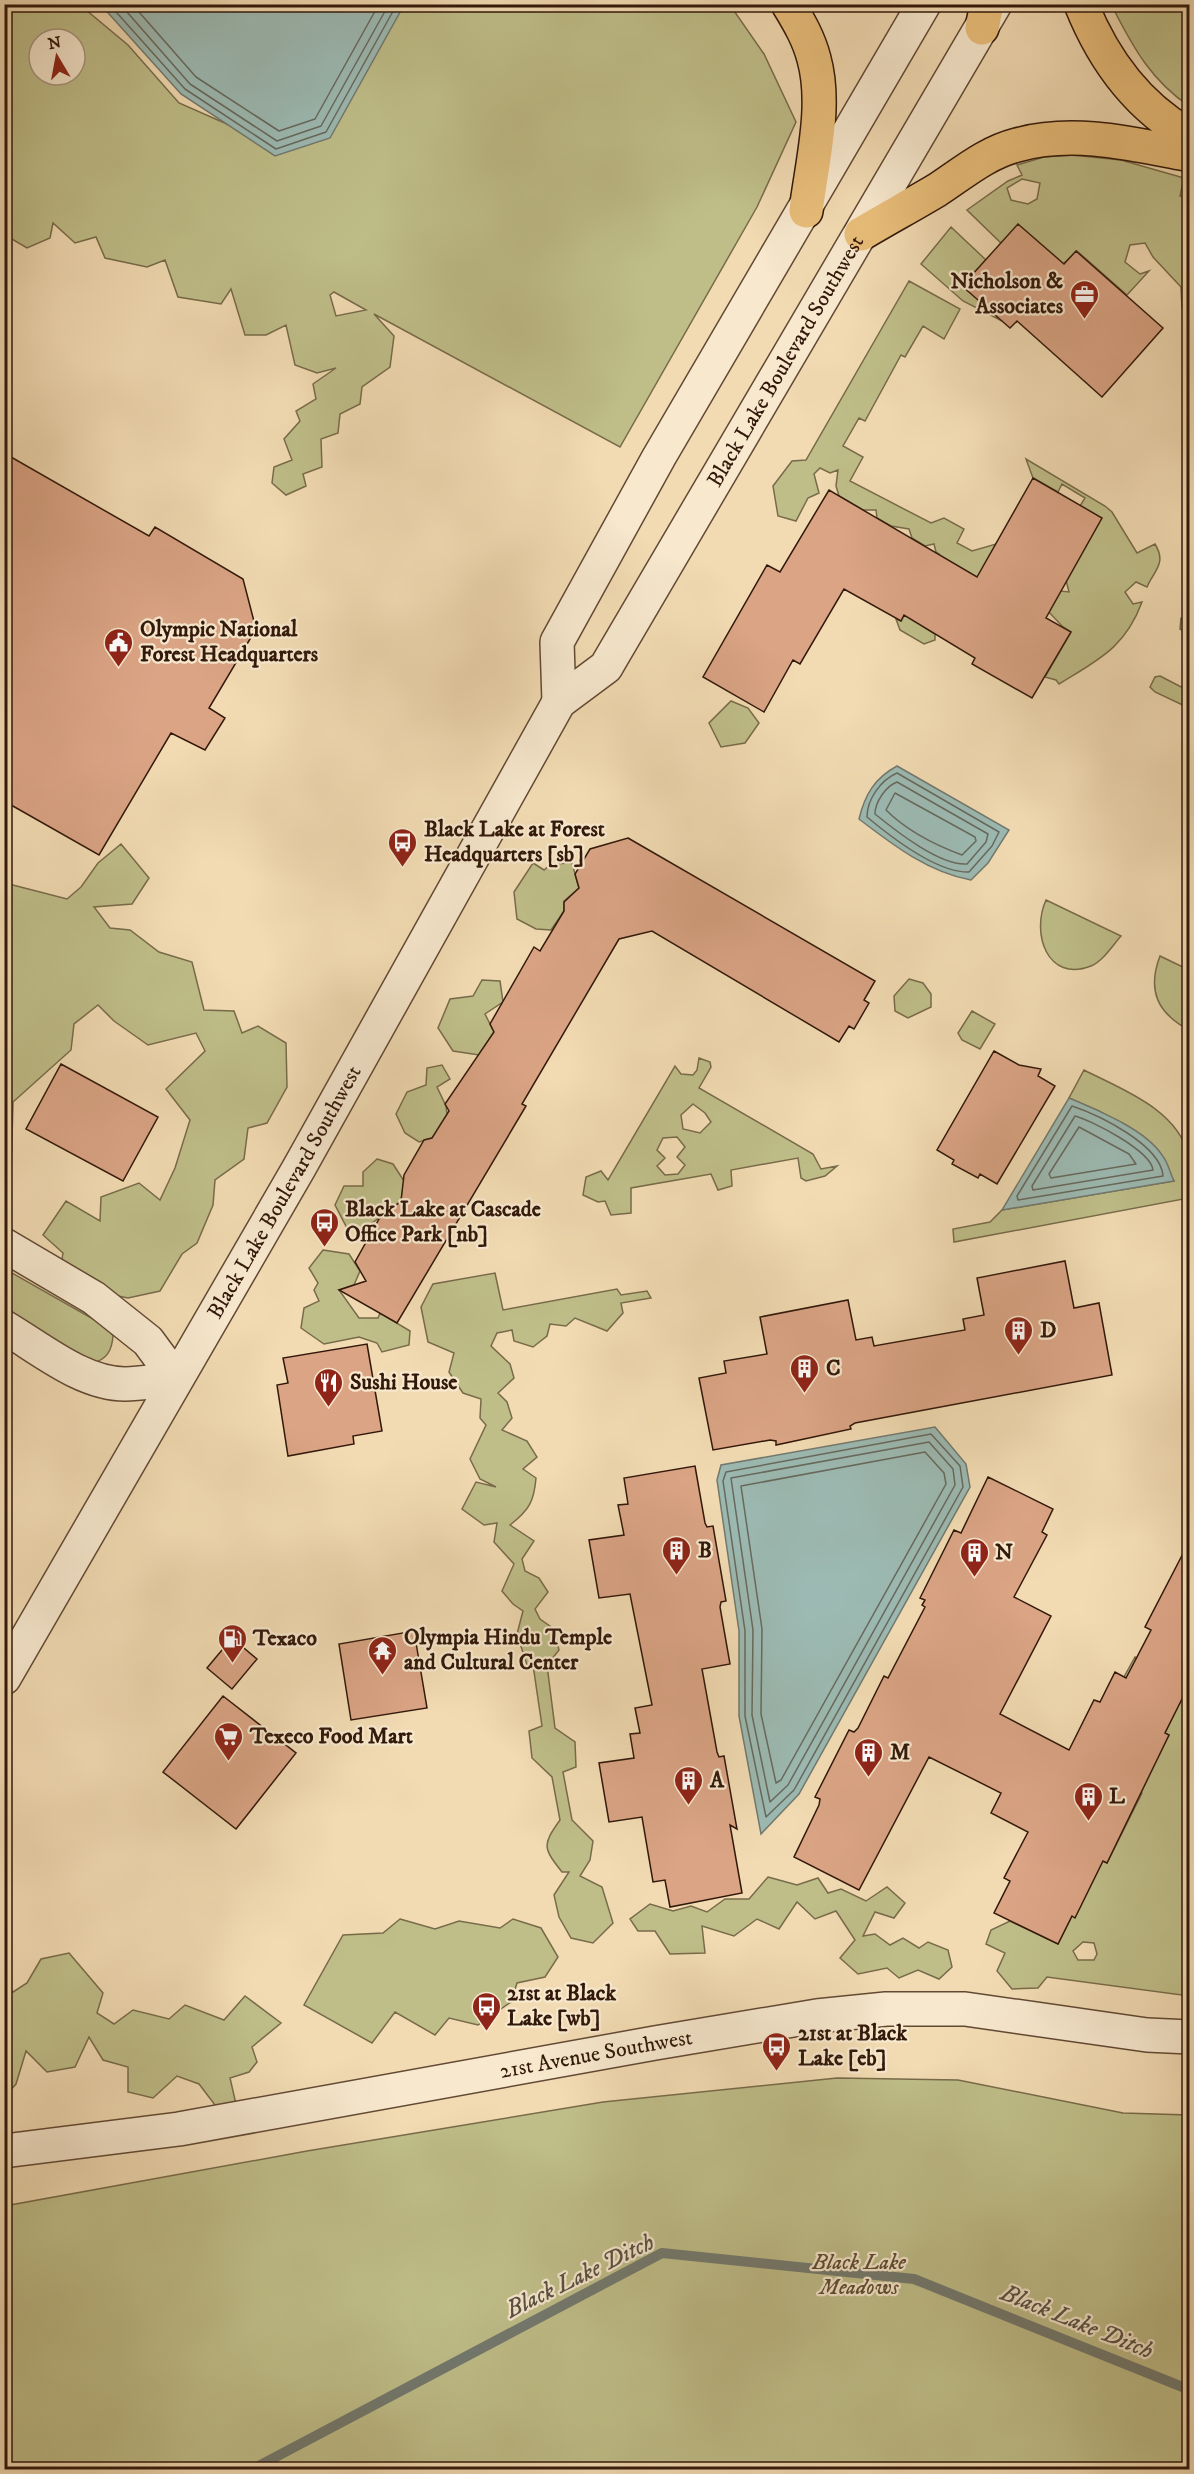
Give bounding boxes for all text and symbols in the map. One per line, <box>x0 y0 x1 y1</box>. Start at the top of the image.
north arrow <box>27 27 87 87</box>
text: N <box>46 32 63 54</box>
street label: Black Lake Boulevard Southwest <box>701 230 870 492</box>
place label: Nicholson & Associates <box>950 268 1064 320</box>
office icon: Nicholson & Associates <box>1068 278 1100 320</box>
place label: Olympic National Forest Headquarters <box>140 616 319 668</box>
public building icon: Olympic National Forest Headquarters <box>103 626 135 668</box>
place label: Black Lake at Forest Headquarters [sb] <box>424 816 605 868</box>
bus stop icon: Black Lake at Forest Headquarters [sb] <box>387 826 419 868</box>
street label: Black Lake Boulevard Southwest <box>201 1061 367 1324</box>
place label: Black Lake at Cascade Office Park [nb] <box>345 1196 541 1248</box>
bus stop icon: Black Lake at Cascade Office Park [nb] <box>308 1206 340 1248</box>
building icon: D <box>1003 1314 1035 1356</box>
place label: D <box>1040 1317 1056 1344</box>
building icon: C <box>789 1352 821 1394</box>
place label: C <box>826 1355 841 1382</box>
restaurant icon: Sushi House <box>313 1366 345 1408</box>
place label: Sushi House <box>350 1369 457 1396</box>
building icon: B <box>661 1534 693 1576</box>
building icon: N <box>958 1536 990 1578</box>
place label: B <box>698 1537 712 1564</box>
place label: N <box>995 1539 1013 1566</box>
fuel station icon: Texaco <box>216 1622 248 1664</box>
place label: Olympia Hindu Temple and Cultural Center <box>404 1624 612 1676</box>
place label: Texaco <box>252 1625 317 1652</box>
temple icon: Olympia Hindu Temple and Cultural Center <box>367 1634 399 1676</box>
supermarket icon: Texeco Food Mart <box>213 1720 245 1762</box>
place label: Texeco Food Mart <box>249 1723 413 1750</box>
building icon: M <box>853 1736 885 1778</box>
place label: M <box>890 1739 910 1766</box>
building icon: A <box>673 1764 705 1806</box>
place label: A <box>709 1767 725 1794</box>
building icon: L <box>1072 1780 1104 1822</box>
place label: L <box>1109 1783 1125 1810</box>
place label: 21st at Black Lake [wb] <box>507 1980 617 2032</box>
bus stop icon: 21st at Black Lake [wb] <box>470 1990 502 2032</box>
place label: 21st at Black Lake [eb] <box>798 2020 908 2072</box>
street label: 21st Avenue Southwest <box>497 2024 694 2084</box>
bus stop icon: 21st at Black Lake [eb] <box>761 2030 793 2072</box>
water label: Black Lake Ditch <box>500 2227 659 2325</box>
park label: Black Lake Meadows <box>811 2249 906 2301</box>
water label: Black Lake Ditch <box>996 2277 1158 2366</box>

